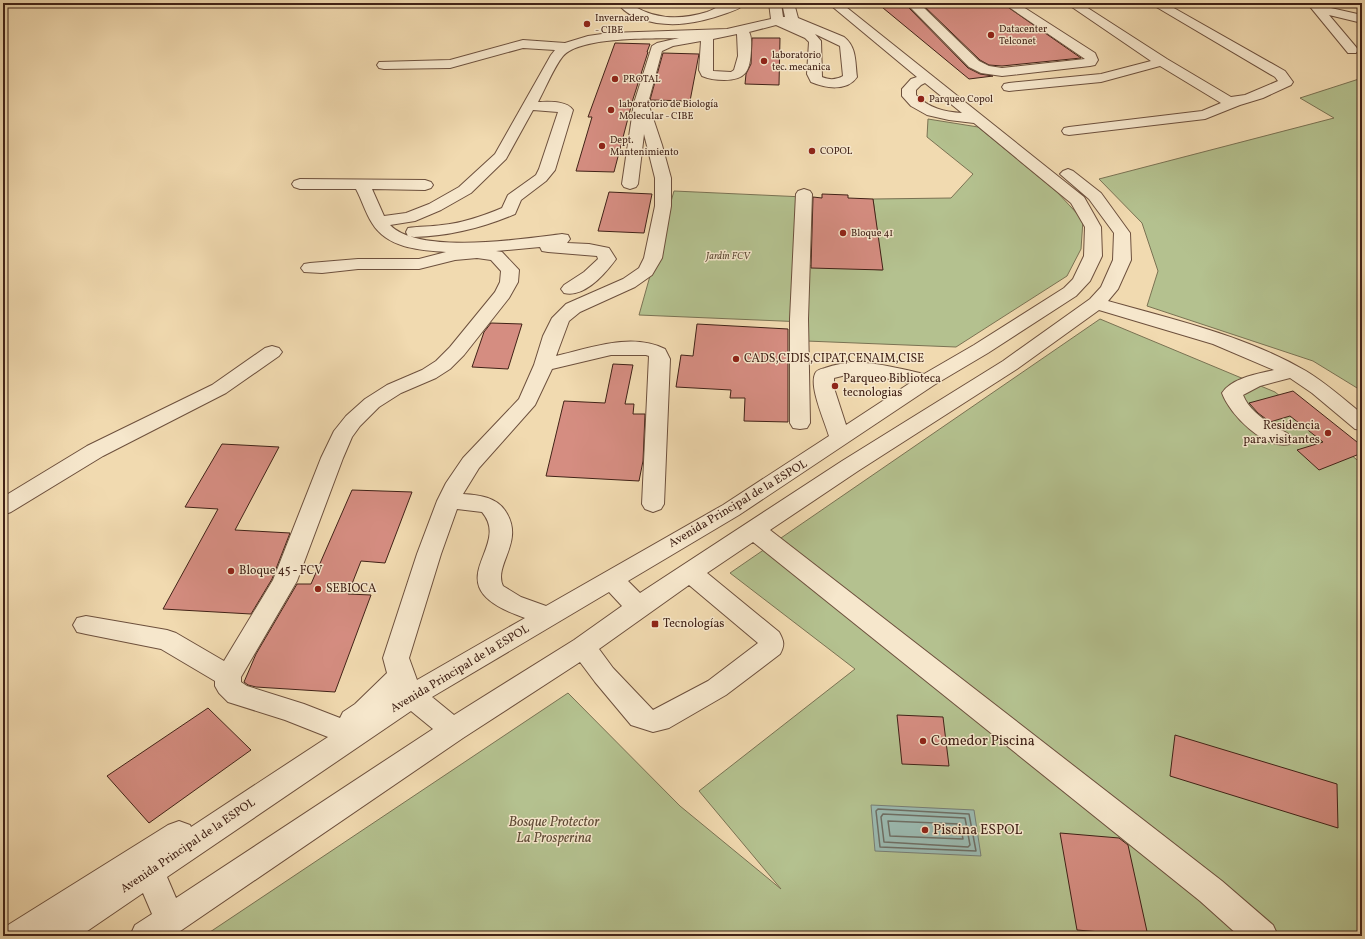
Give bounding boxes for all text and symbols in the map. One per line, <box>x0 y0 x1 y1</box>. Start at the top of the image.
place label: Invernadero - CIBE <box>595 11 649 37</box>
marker: Invernadero - CIBE <box>582 19 592 29</box>
place label: Datacenter Telconet <box>999 22 1047 48</box>
marker: Datacenter Telconet <box>986 30 996 40</box>
place label: laboratorio tec. mecanica <box>772 48 830 74</box>
marker: laboratorio tec. mecanica <box>759 56 769 66</box>
place label: PROTAL <box>623 72 661 86</box>
marker: PROTAL <box>610 74 620 84</box>
place label: Parqueo Copol <box>929 92 993 106</box>
marker: Parqueo Copol <box>916 94 926 104</box>
place label: laboratorio de Biología Molecular - CIBE <box>619 97 718 123</box>
marker: laboratorio de Biología Molecular - CIBE <box>606 105 616 115</box>
place label: Dept. Mantenimiento <box>610 133 679 159</box>
marker: Dept. Mantenimiento <box>597 141 607 151</box>
place label: COPOL <box>820 144 853 158</box>
marker: COPOL <box>807 146 817 156</box>
place label: Bloque 41 <box>851 226 893 240</box>
marker: Bloque 41 <box>838 228 848 238</box>
park label: Jardín FCV <box>705 249 751 263</box>
place label: CADS,CIDIS,CIPAT,CENAIM,CISE <box>744 351 924 367</box>
marker: CADS,CIDIS,CIPAT,CENAIM,CISE <box>731 354 741 364</box>
place label: Parqueo Biblioteca tecnologias <box>843 371 941 401</box>
marker: Parqueo Biblioteca tecnologias <box>830 381 840 391</box>
place label: Residencia para visitantes <box>1243 418 1320 448</box>
marker: Residencia para visitantes <box>1323 428 1333 438</box>
street label: Avenida Principal de la ESPOL <box>666 456 811 552</box>
place label: Bloque 45 - FCV <box>239 563 323 579</box>
marker: Bloque 45 - FCV <box>226 566 236 576</box>
place label: SEBIOCA <box>326 581 377 597</box>
marker: SEBIOCA <box>313 584 323 594</box>
place label: Tecnologías <box>663 616 725 632</box>
marker: Tecnologías <box>650 619 660 629</box>
street label: Avenida Principal de la ESPOL <box>388 621 533 717</box>
place label: Comedor Piscina <box>931 732 1035 751</box>
marker: Comedor Piscina <box>918 736 928 746</box>
street label: Avenida Principal de la ESPOL <box>118 795 259 897</box>
park label: Bosque Protector La Prosperina <box>509 813 600 848</box>
place label: Piscina ESPOL <box>933 821 1022 840</box>
marker: Piscina ESPOL <box>920 825 930 835</box>

